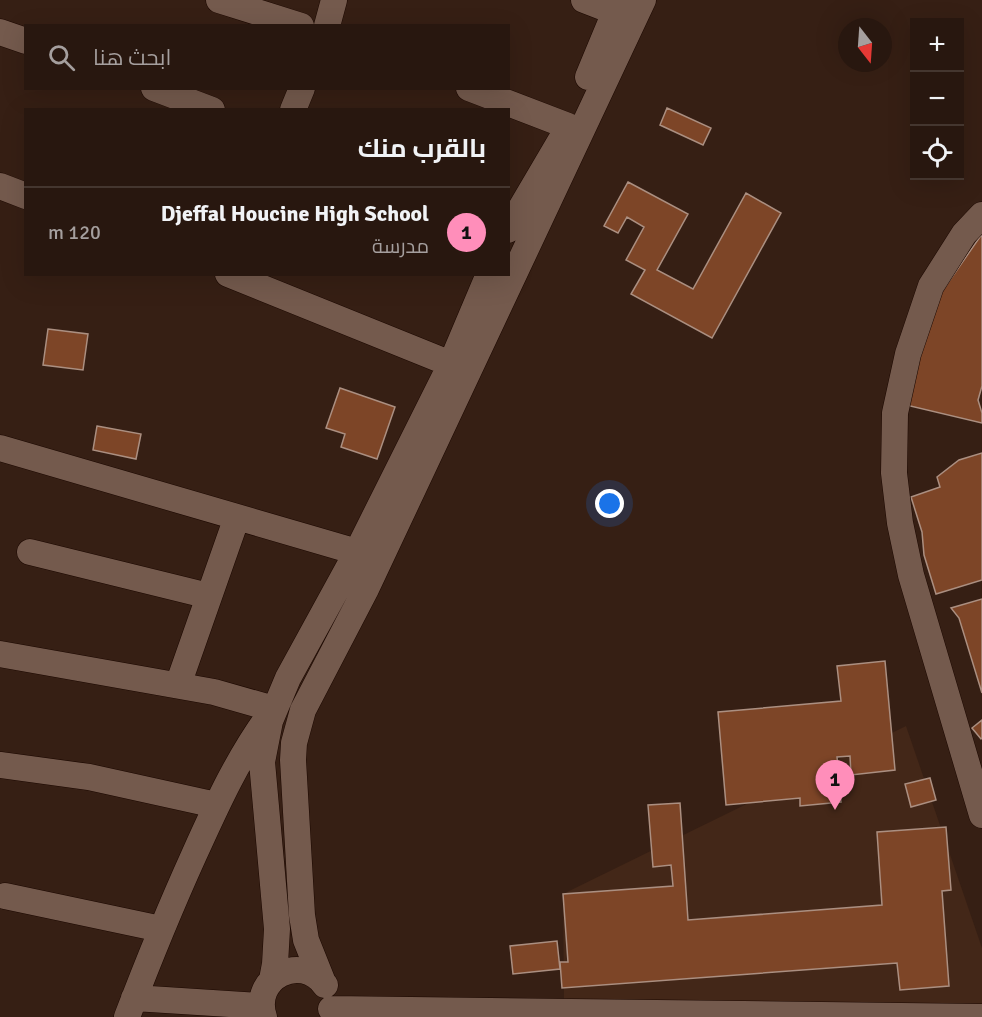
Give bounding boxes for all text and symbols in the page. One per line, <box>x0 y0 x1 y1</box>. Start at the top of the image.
north arrow <box>838 18 892 72</box>
map controls <box>910 18 964 180</box>
button: + <box>910 18 964 72</box>
search box <box>24 24 510 90</box>
icon: search <box>45 41 78 74</box>
text: ابحث هنا <box>93 44 171 71</box>
button: − <box>910 72 964 126</box>
button: locate <box>910 126 964 180</box>
text: بالقرب منك <box>358 133 486 165</box>
text: Djeffal Houcine High School <box>161 200 429 227</box>
text: 120 m <box>48 220 101 245</box>
text: 1 <box>461 220 472 245</box>
text: مدرسة <box>372 234 429 259</box>
your location <box>595 489 624 518</box>
pin: 1 <box>816 760 854 810</box>

